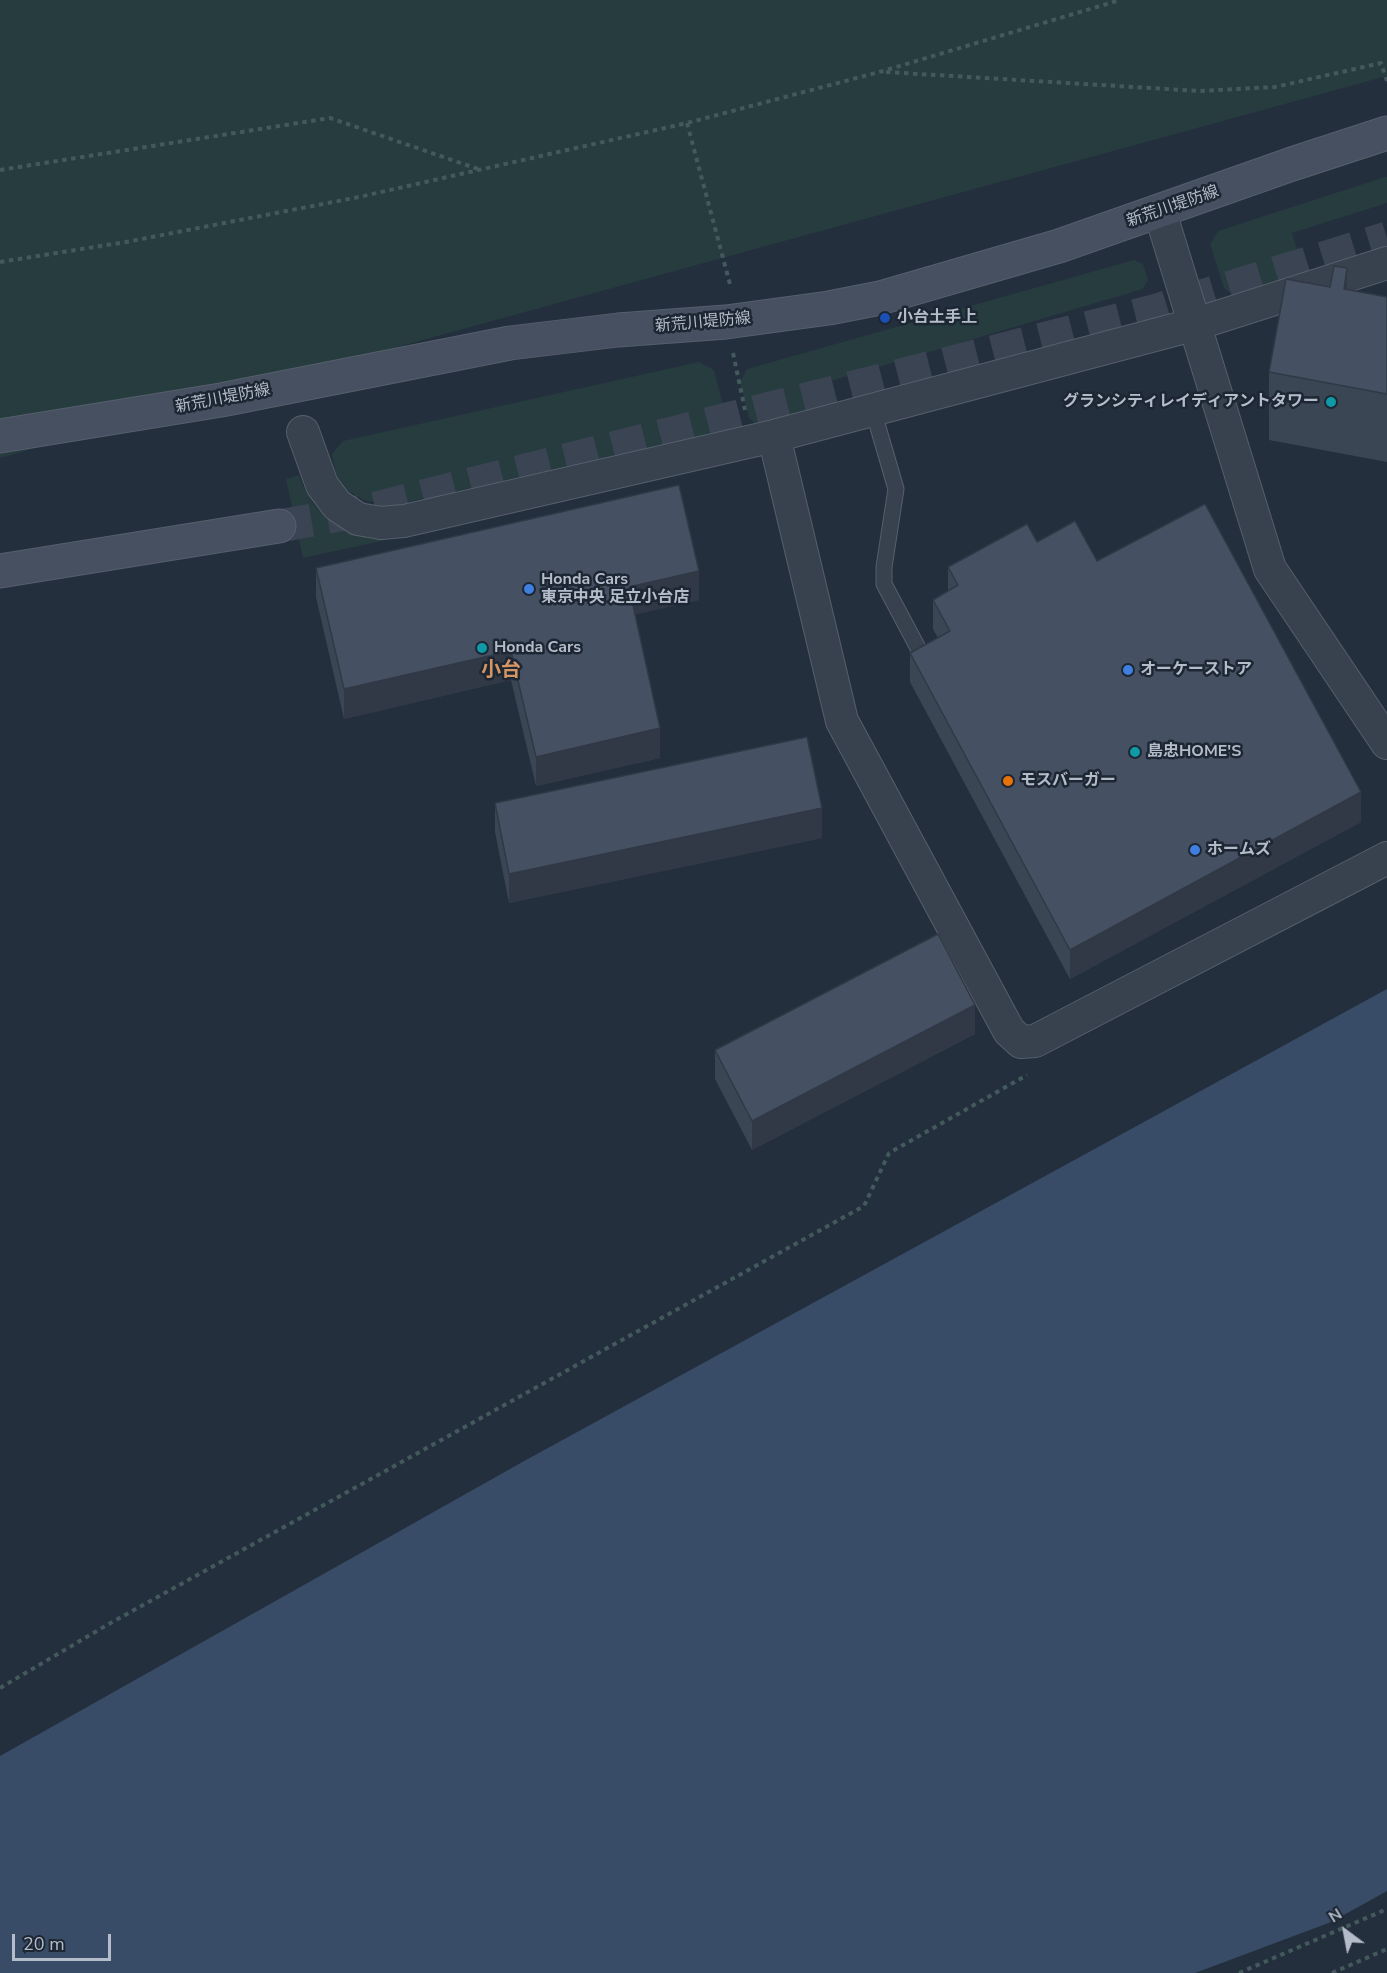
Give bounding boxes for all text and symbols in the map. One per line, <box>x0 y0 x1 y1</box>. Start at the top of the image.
street label: 新荒川堤防線 <box>1124 182 1222 232</box>
place label: 小台土手上 <box>897 308 977 328</box>
street label: 新荒川堤防線 <box>654 309 752 337</box>
marker: 小台土手上 <box>878 311 892 325</box>
street label: 新荒川堤防線 <box>174 380 272 418</box>
place label: グランシティレイディアントタワー <box>1063 392 1319 412</box>
marker: グランシティレイディアントタワー <box>1324 395 1338 409</box>
place label: Honda Cars 東京中央 足立小台店 <box>541 570 689 608</box>
marker: Honda Cars 東京中央 足立小台店 <box>522 582 536 596</box>
place label: Honda Cars <box>494 638 581 658</box>
marker: Honda Cars <box>475 641 489 655</box>
district label: 小台 <box>481 659 521 683</box>
place label: オーケーストア <box>1140 660 1252 680</box>
marker: オーケーストア <box>1121 663 1135 677</box>
place label: 島忠HOME'S <box>1147 742 1241 762</box>
marker: 島忠HOME'S <box>1128 745 1142 759</box>
place label: モスバーガー <box>1020 771 1116 791</box>
marker: モスバーガー <box>1001 774 1015 788</box>
place label: ホームズ <box>1207 840 1271 860</box>
marker: ホームズ <box>1188 843 1202 857</box>
north arrow <box>1315 1901 1375 1961</box>
text: N <box>1325 1903 1346 1928</box>
scale bar <box>15 1922 114 1960</box>
text: 20 m <box>23 1932 65 1956</box>

